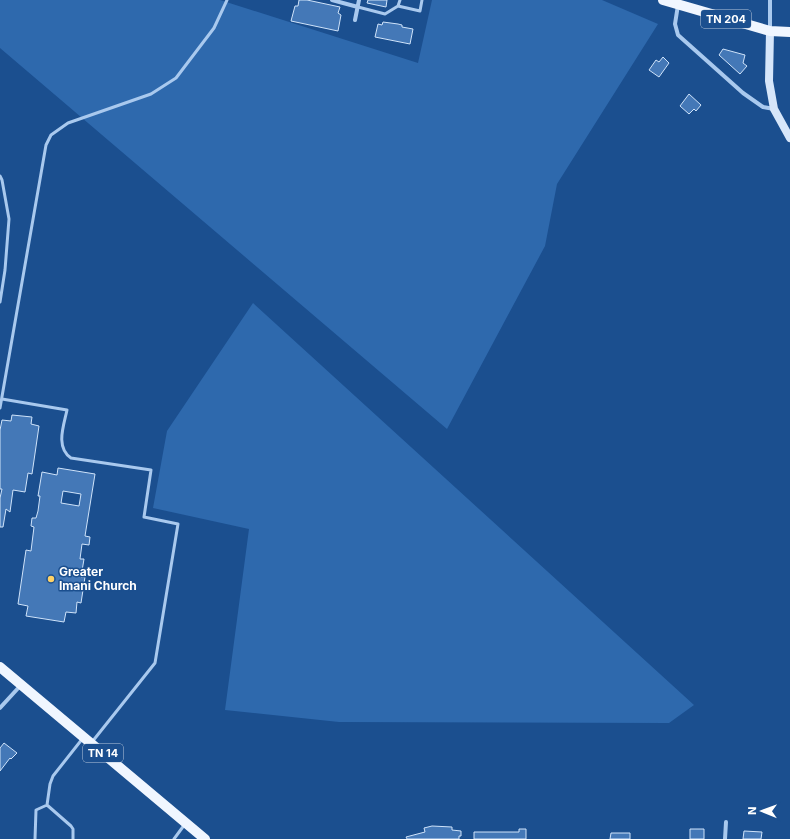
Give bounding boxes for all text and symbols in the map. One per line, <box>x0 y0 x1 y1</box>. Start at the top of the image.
road number: TN 204 <box>701 10 751 28</box>
place label: Greater Imani Church <box>59 564 137 593</box>
marker: Greater Imani Church <box>46 574 56 584</box>
road number: TN 14 <box>83 744 123 762</box>
north arrow <box>742 791 782 831</box>
text: N <box>745 807 759 815</box>

